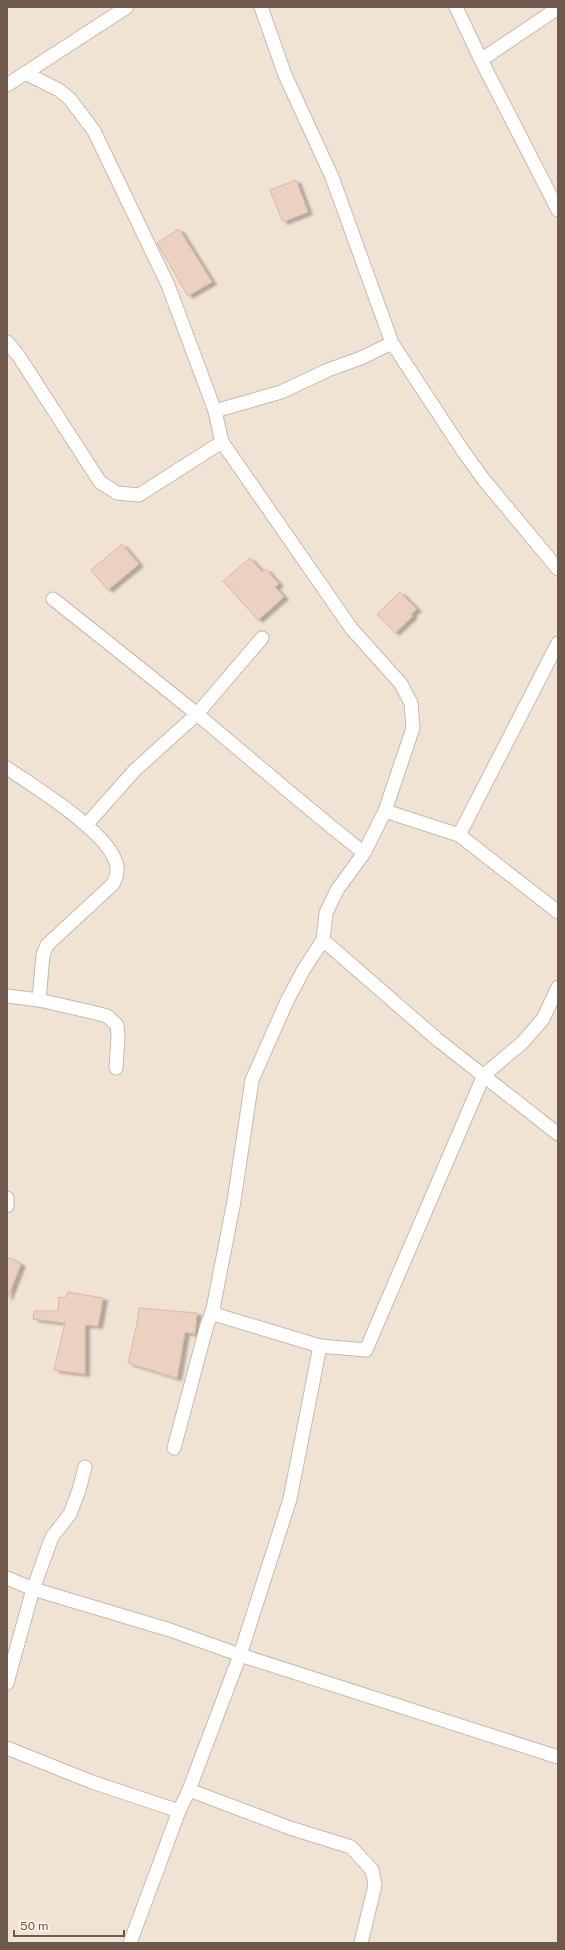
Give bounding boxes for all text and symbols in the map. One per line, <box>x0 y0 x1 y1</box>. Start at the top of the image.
scale bar <box>14 1912 124 1938</box>
text: 50 m <box>20 1919 48 1933</box>

